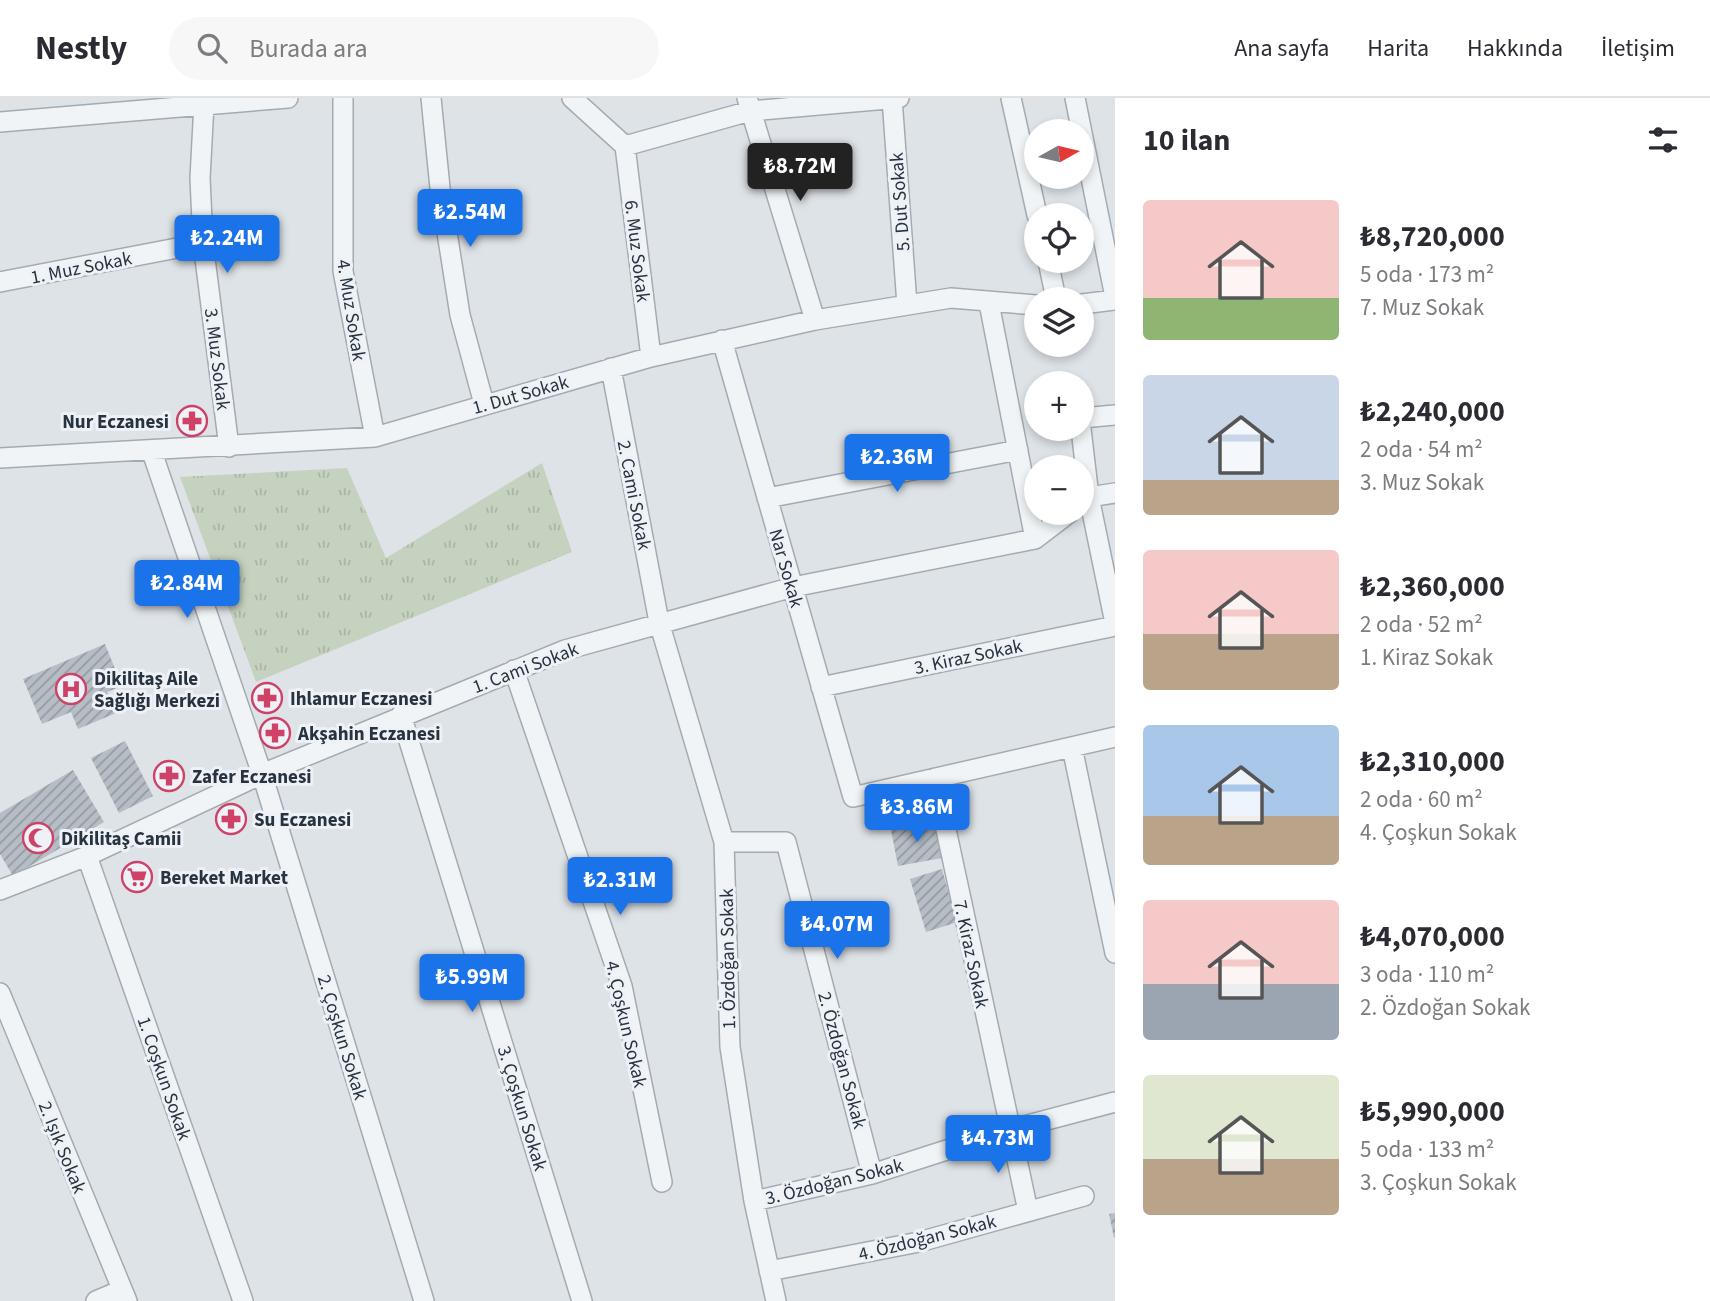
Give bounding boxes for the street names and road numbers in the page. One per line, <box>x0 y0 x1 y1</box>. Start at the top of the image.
street label: 5. Dut Sokak <box>884 151 917 252</box>
street label: 6. Muz Sokak <box>617 199 656 304</box>
street label: 1. Muz Sokak <box>28 245 135 292</box>
street label: 4. Muz Sokak <box>329 257 372 364</box>
street label: 3. Muz Sokak <box>197 307 236 412</box>
street label: 1. Dut Sokak <box>469 369 572 422</box>
street label: 2. Cami Sokak <box>610 438 658 553</box>
street label: Nar Sokak <box>761 526 810 612</box>
street label: 3. Kiraz Sokak <box>912 633 1025 682</box>
street label: 1. Cami Sokak <box>469 636 583 701</box>
street label: 1. Özdoğan Sokak <box>714 888 743 1030</box>
street label: 7. Kiraz Sokak <box>946 898 995 1011</box>
street label: 4. Çoşkun Sokak <box>598 958 653 1091</box>
street label: 2. Çoşkun Sokak <box>310 972 374 1104</box>
street label: 2. Özdoğan Sokak <box>810 989 873 1132</box>
street label: 1. Coşkun Sokak <box>130 1013 198 1145</box>
street label: 3. Çoşkun Sokak <box>490 1043 554 1175</box>
street label: 2. Işık Sokak <box>31 1097 93 1198</box>
street label: 3. Özdoğan Sokak <box>763 1152 907 1213</box>
street label: 4. Özdoğan Sokak <box>856 1208 1000 1269</box>

